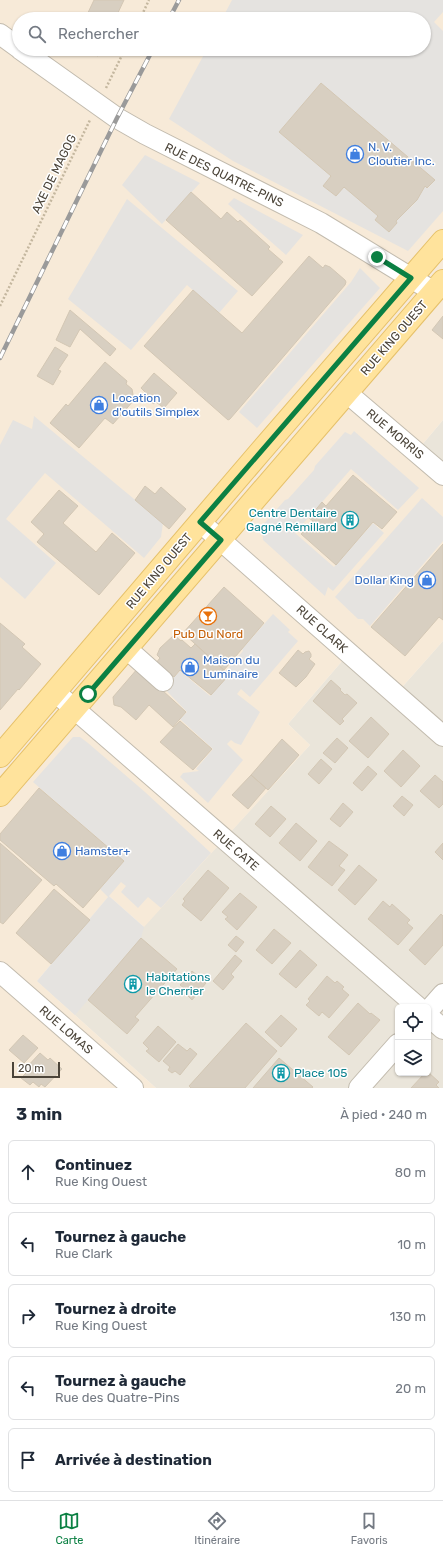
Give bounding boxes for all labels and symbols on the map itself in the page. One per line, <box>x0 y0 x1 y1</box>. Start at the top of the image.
street label: AXE DE MAGOG <box>29 132 79 216</box>
street label: RUE DES QUATRE-PINS <box>162 140 286 210</box>
place label: N. V. Cloutier Inc. <box>368 140 435 168</box>
shop icon: N. V. Cloutier Inc. <box>345 144 365 164</box>
route end <box>368 248 386 266</box>
street label: RUE KING OUEST <box>358 298 430 378</box>
place label: Location d'outils Simplex <box>112 391 200 419</box>
shop icon: Location d'outils Simplex <box>89 395 109 415</box>
street label: RUE MORRIS <box>363 406 427 462</box>
place label: Centre Dentaire Gagné Rémillard <box>246 506 337 534</box>
building icon: Centre Dentaire Gagné Rémillard <box>340 510 360 530</box>
street label: RUE KING OUEST <box>123 530 195 612</box>
shop icon: Dollar King <box>417 570 437 590</box>
place label: Dollar King <box>355 573 414 587</box>
street label: RUE CLARK <box>293 602 351 656</box>
bar icon: Pub Du Nord <box>198 606 218 626</box>
place label: Pub Du Nord <box>173 627 243 641</box>
place label: Maison du Luminaire <box>203 653 260 681</box>
shop icon: Maison du Luminaire <box>180 657 200 677</box>
route start <box>79 685 97 703</box>
street label: RUE CATE <box>210 826 262 874</box>
shop icon: Hamster+ <box>52 841 72 861</box>
place label: Hamster+ <box>75 844 130 858</box>
place label: Habitations le Cherrier <box>146 970 210 998</box>
building icon: Habitations le Cherrier <box>123 974 143 994</box>
street label: RUE LOMAS <box>36 1003 96 1057</box>
scale bar <box>12 1060 60 1079</box>
building icon: Place 105 <box>271 1063 291 1083</box>
place label: Place 105 <box>294 1066 347 1080</box>

